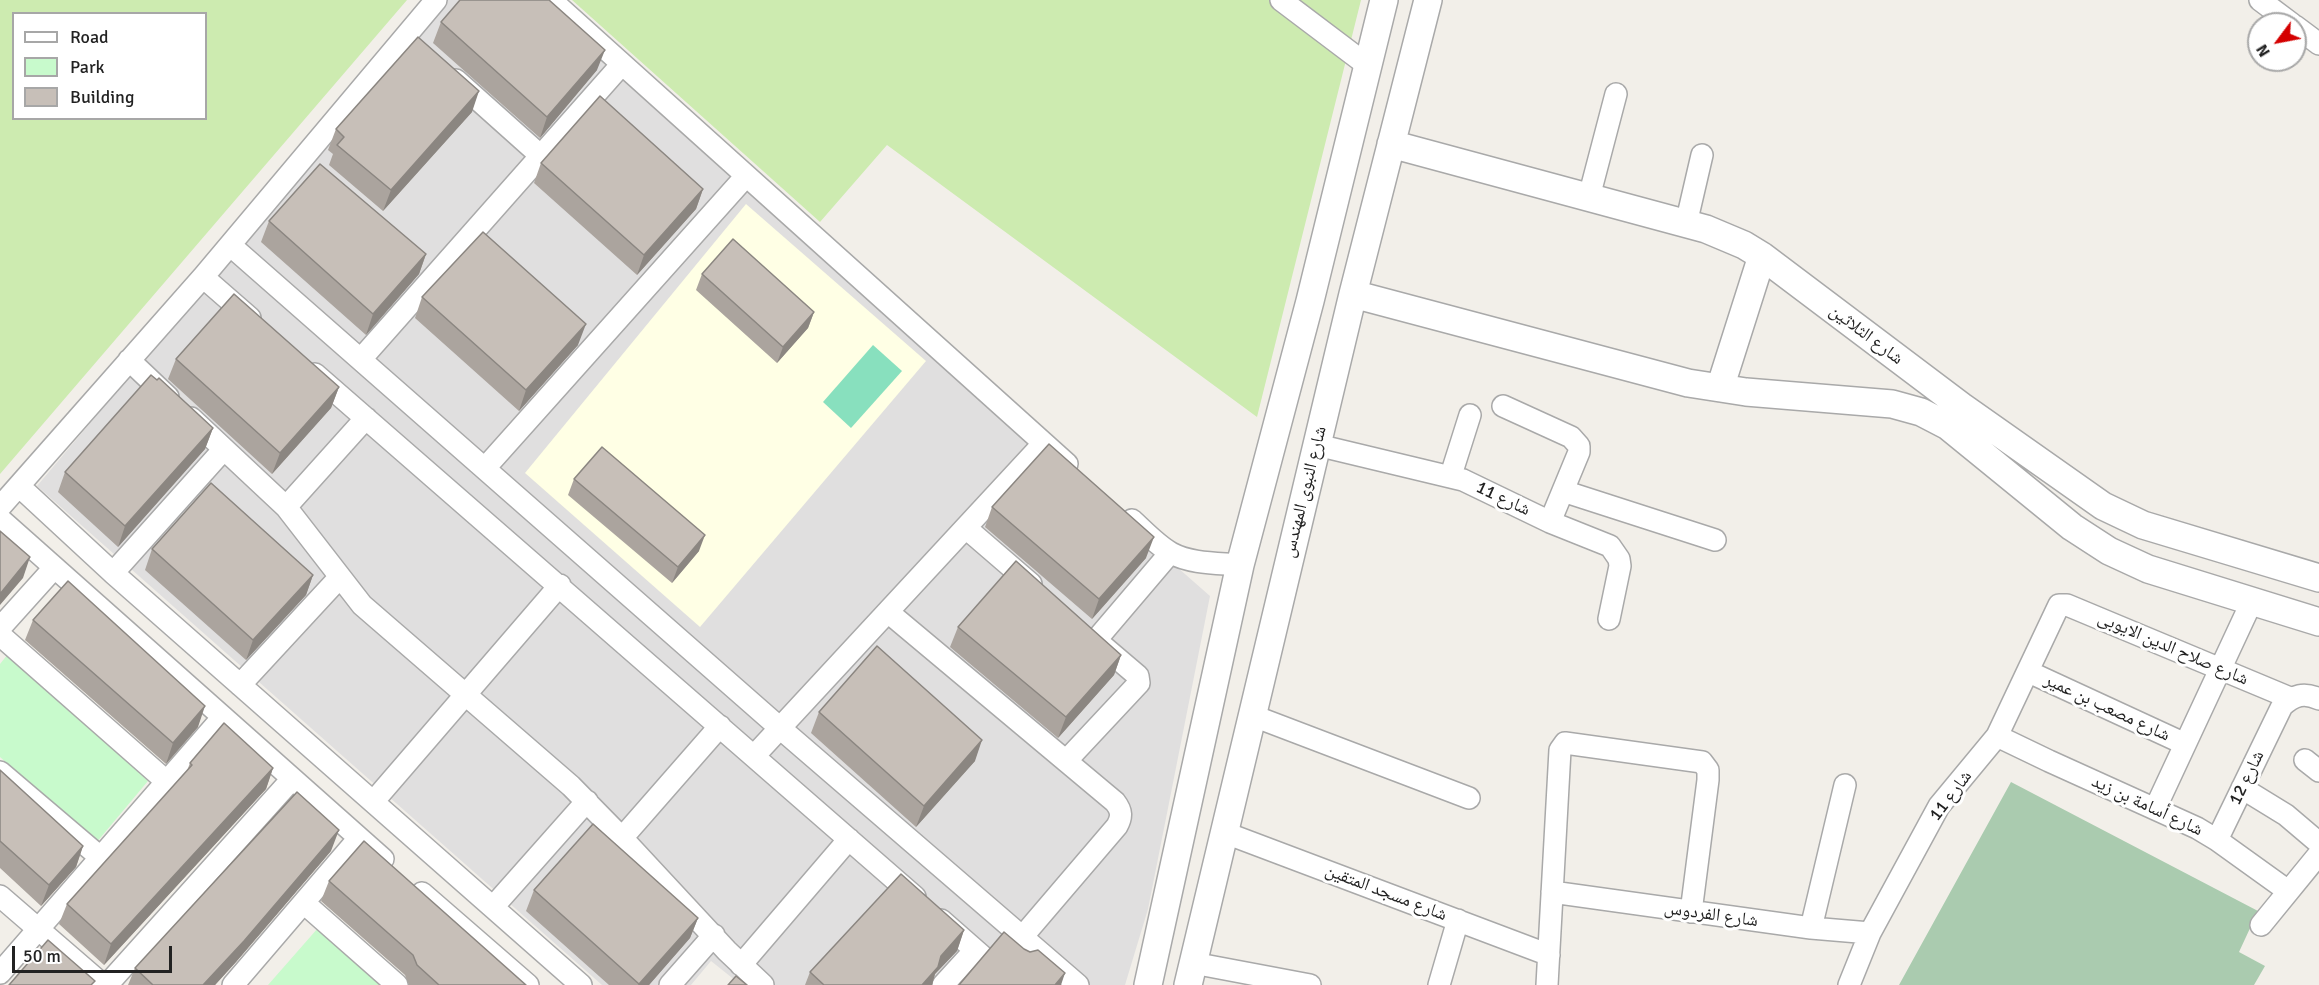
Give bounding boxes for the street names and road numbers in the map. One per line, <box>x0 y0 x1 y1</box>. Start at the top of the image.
street label: شارع الثلاثين <box>1825 300 1907 370</box>
street label: شارع النبوى المهندس <box>1278 424 1332 560</box>
street label: شارع 11 <box>1472 477 1534 521</box>
street label: شارع صلاح الدين الايوبى <box>2094 608 2252 690</box>
street label: شارع مصعب بن عمير <box>2041 669 2173 747</box>
street label: شارع 12 <box>2225 747 2269 809</box>
street label: شارع 11 <box>1925 766 1977 826</box>
street label: شارع أسامة بن زيد <box>2088 771 2206 841</box>
street label: شارع مسجد المتقين <box>1322 860 1450 926</box>
street label: شارع الفردوس <box>1663 898 1759 932</box>

